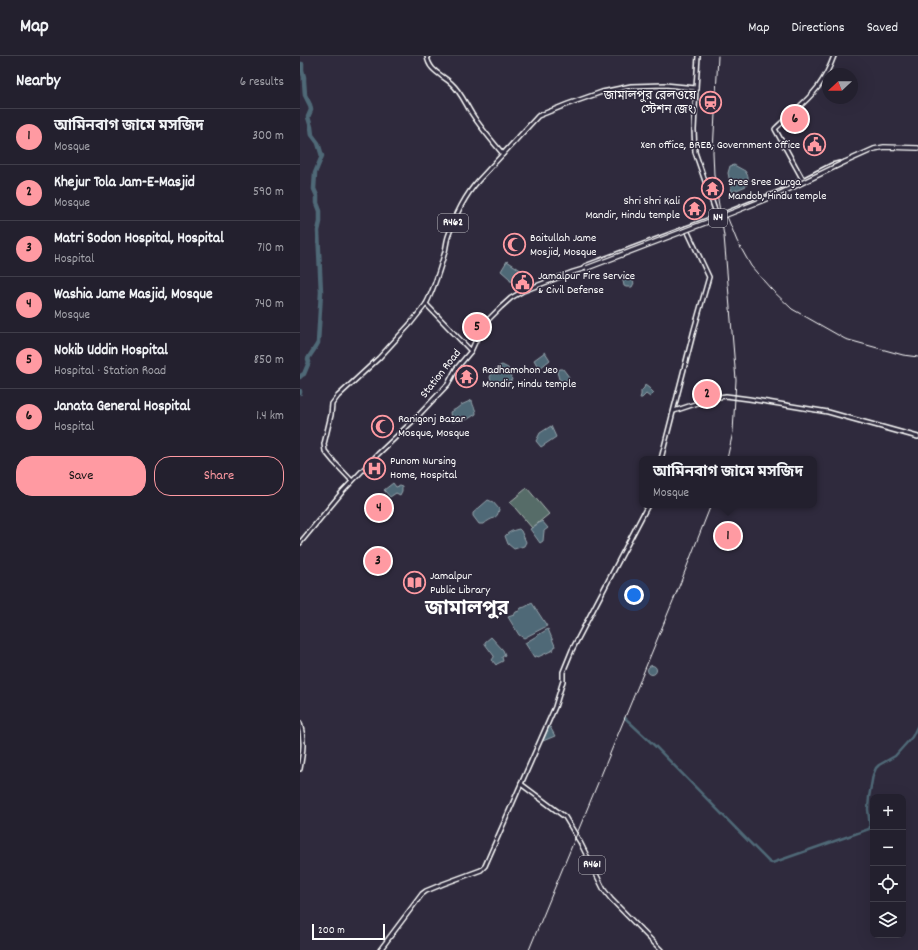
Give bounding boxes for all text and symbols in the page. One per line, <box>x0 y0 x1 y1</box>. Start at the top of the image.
text: Map <box>20 14 49 41</box>
text: Map <box>748 18 770 38</box>
text: Directions <box>792 18 845 38</box>
text: Saved <box>867 18 898 38</box>
north arrow <box>822 68 858 104</box>
text: Nearby <box>16 70 60 94</box>
text: 6 results <box>240 73 284 92</box>
place label: জামালপুর রেলওয়ে স্টেশন (জং) <box>603 88 696 119</box>
station icon: জামালপুর রেলওয়ে স্টেশন (জং) <box>698 90 724 116</box>
pin: 6 <box>782 104 808 134</box>
text: আমিনবাগ জামে মসজিদ <box>54 116 204 138</box>
text: 1 <box>28 127 30 146</box>
text: 300 m <box>252 127 284 146</box>
public building icon: Xen office, BREB, Government office <box>802 132 828 158</box>
place label: Xen office, BREB, Government office <box>641 137 800 154</box>
text: Mosque <box>54 138 90 157</box>
text: Khejur Tola Jam-E-Masjid <box>54 172 195 194</box>
place label: Sree Sree Durga Mandob, Hindu temple <box>728 174 826 205</box>
temple icon: Sree Sree Durga Mandob, Hindu temple <box>700 176 726 202</box>
text: 2 <box>26 183 32 202</box>
text: 590 m <box>253 183 284 202</box>
place label: Shri Shri Kali Mandir, Hindu temple <box>585 193 680 224</box>
text: Mosque <box>54 194 90 213</box>
temple icon: Shri Shri Kali Mandir, Hindu temple <box>682 195 708 221</box>
road number: N4 <box>709 209 727 227</box>
road number: R462 <box>438 214 468 232</box>
text: Matri Sodon Hospital, Hospital <box>54 228 224 250</box>
place label: Baitullah Jame Mosjid, Mosque <box>530 230 597 261</box>
mosque icon: Baitullah Jame Mosjid, Mosque <box>502 232 528 258</box>
text: 3 <box>26 239 32 258</box>
text: 710 m <box>257 239 284 258</box>
text: Hospital <box>54 250 94 269</box>
place label: Jamalpur Fire Service & Civil Defense <box>538 268 635 299</box>
public building icon: Jamalpur Fire Service & Civil Defense <box>509 270 535 296</box>
text: Washia Jame Masjid, Mosque <box>54 284 213 306</box>
text: 4 <box>26 295 32 314</box>
text: 740 m <box>255 295 284 314</box>
text: Mosque <box>54 306 90 325</box>
pin: 5 <box>464 312 490 342</box>
text: Nokib Uddin Hospital <box>54 340 168 362</box>
street label: Station Road <box>416 346 466 402</box>
text: 5 <box>26 351 32 370</box>
text: 850 m <box>254 351 284 370</box>
text: Hospital · Station Road <box>54 362 166 381</box>
place label: Radhamohon Jeo Mondir, Hindu temple <box>482 362 576 393</box>
temple icon: Radhamohon Jeo Mondir, Hindu temple <box>454 364 480 390</box>
pin: 2 <box>694 379 720 409</box>
text: Janata General Hospital <box>54 396 190 418</box>
text: 6 <box>26 407 32 426</box>
text: 1.4 km <box>256 407 284 426</box>
place label: Ranigonj Bazar Mosque, Mosque <box>398 411 469 442</box>
mosque icon: Ranigonj Bazar Mosque, Mosque <box>369 413 395 439</box>
text: Hospital <box>54 418 94 437</box>
place label: Punom Nursing Home, Hospital <box>390 453 457 484</box>
hospital icon: Punom Nursing Home, Hospital <box>361 455 387 481</box>
button: Save <box>16 456 146 496</box>
button: Share <box>154 456 284 496</box>
popup <box>639 456 817 508</box>
text: আমিনবাগ জামে মসজিদ <box>653 462 803 484</box>
text: Mosque <box>653 484 689 503</box>
pin: 4 <box>366 493 392 523</box>
pin: 1 <box>715 521 741 551</box>
pin: 3 <box>365 546 391 576</box>
place label: Jamalpur Public Library <box>430 568 491 599</box>
library icon: Jamalpur Public Library <box>401 570 427 596</box>
your location <box>624 585 644 605</box>
district label: জামালপুর <box>424 596 510 624</box>
map controls <box>870 794 906 938</box>
button: + <box>870 794 906 830</box>
button: − <box>870 830 906 866</box>
road number: R461 <box>579 856 605 874</box>
button: locate <box>870 866 906 902</box>
button: layers <box>870 902 906 938</box>
scale bar <box>312 922 385 941</box>
text: 200 m <box>318 923 345 939</box>

